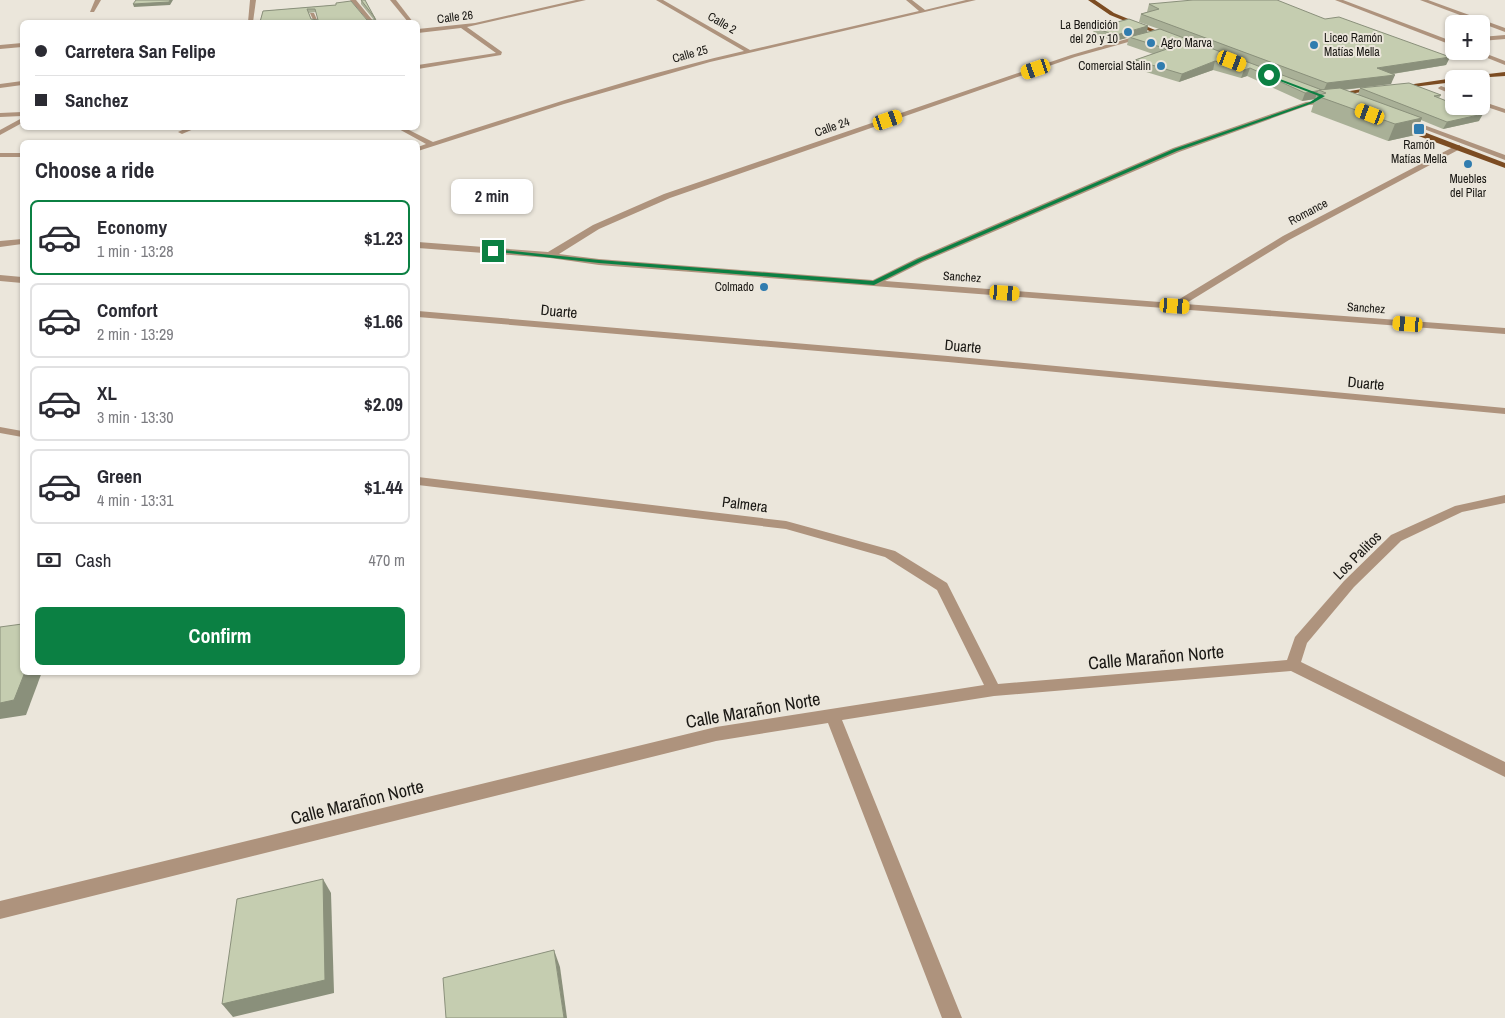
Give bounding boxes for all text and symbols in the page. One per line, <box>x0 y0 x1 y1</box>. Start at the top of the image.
street label: Calle 26 <box>436 7 474 27</box>
street label: Calle 2 <box>705 8 739 38</box>
map controls <box>1445 15 1490 115</box>
button: + <box>1445 15 1490 60</box>
place label: La Bendición del 20 y 10 <box>1060 17 1118 47</box>
marker: La Bendición del 20 y 10 <box>1122 26 1134 38</box>
place label: Liceo Ramón Matías Mella <box>1324 30 1383 60</box>
place label: Agro Marva <box>1160 35 1212 51</box>
marker: Agro Marva <box>1145 37 1157 49</box>
text: Carretera San Felipe <box>65 38 216 64</box>
marker: Liceo Ramón Matías Mella <box>1308 39 1320 51</box>
street label: Calle 25 <box>670 41 710 67</box>
car <box>1215 49 1248 73</box>
car <box>1019 57 1052 81</box>
place label: Comercial Stalin <box>1078 58 1151 74</box>
marker: Comercial Stalin <box>1155 60 1167 72</box>
route start <box>1258 64 1280 86</box>
button: − <box>1445 70 1490 115</box>
text: Sanchez <box>65 87 128 113</box>
car <box>1353 102 1386 126</box>
car <box>871 108 904 132</box>
street label: Calle 24 <box>812 113 852 140</box>
marker: Ramón Matías Mella <box>1412 122 1426 136</box>
place label: Ramón Matías Mella <box>1391 137 1447 167</box>
text: Choose a ride <box>35 155 154 185</box>
marker: Muebles del Pilar <box>1462 158 1474 170</box>
place label: Muebles del Pilar <box>1449 171 1487 201</box>
callout: 2 min <box>452 178 534 214</box>
text: 2 min <box>475 185 509 207</box>
street label: Romance <box>1286 195 1330 229</box>
text: Economy <box>97 214 167 240</box>
icon: car <box>37 215 82 260</box>
text: $1.23 <box>364 225 403 251</box>
text: 1 min · 13:28 <box>97 240 174 262</box>
route end <box>482 240 504 262</box>
street label: Sanchez <box>942 268 982 286</box>
place label: Colmado <box>715 279 754 295</box>
marker: Colmado <box>758 281 770 293</box>
car <box>989 284 1020 302</box>
text: Comfort <box>97 297 158 323</box>
car <box>1159 297 1190 315</box>
icon: car <box>37 298 82 343</box>
street label: Duarte <box>540 299 578 323</box>
street label: Sanchez <box>1346 299 1386 317</box>
text: $1.66 <box>364 308 403 334</box>
car <box>1392 315 1423 333</box>
text: 2 min · 13:29 <box>97 323 174 345</box>
street label: Duarte <box>944 334 982 358</box>
street label: Duarte <box>1347 371 1385 395</box>
text: XL <box>97 380 117 406</box>
icon: car <box>37 381 82 426</box>
text: $2.09 <box>364 391 403 417</box>
text: 3 min · 13:30 <box>97 406 174 428</box>
text: Green <box>97 463 142 489</box>
icon: car <box>37 464 82 509</box>
text: $1.44 <box>364 474 403 500</box>
text: 4 min · 13:31 <box>97 489 174 511</box>
street label: Palmera <box>721 491 769 517</box>
street label: Los Palitos <box>1328 526 1386 584</box>
icon: cash <box>35 546 63 574</box>
text: Cash <box>75 547 111 573</box>
text: 470 m <box>369 549 405 571</box>
button: Confirm <box>35 607 405 665</box>
street label: Calle Marañon Norte <box>1087 639 1225 675</box>
street label: Calle Marañon Norte <box>684 686 822 734</box>
street label: Calle Marañon Norte <box>288 773 426 831</box>

